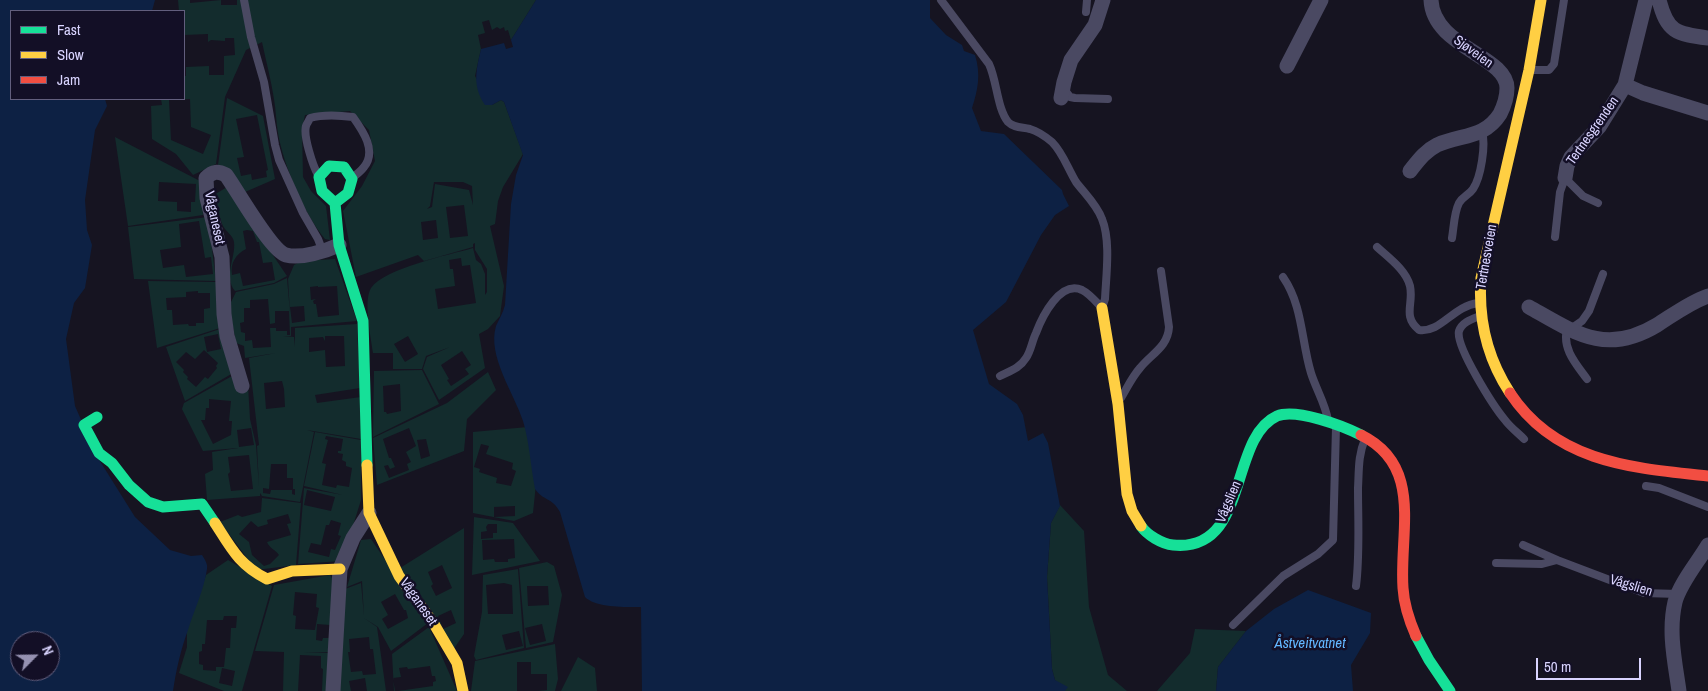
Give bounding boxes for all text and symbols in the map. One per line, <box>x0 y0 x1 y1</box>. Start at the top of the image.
legend <box>10 10 185 100</box>
text: Fast <box>57 19 80 40</box>
street label: Sjøveien <box>1450 32 1496 72</box>
text: Slow <box>57 44 84 65</box>
text: Jam <box>57 69 80 90</box>
street label: Tertnesgrenden <box>1563 94 1623 168</box>
street label: Våganeset <box>200 190 228 246</box>
street label: Tertnesveien <box>1473 223 1501 291</box>
street label: Vågslien <box>1213 479 1245 525</box>
street label: Vågslien <box>1608 572 1654 600</box>
street label: Våganeset <box>396 575 440 629</box>
north arrow <box>10 631 60 681</box>
water label: Åstveitvatnet <box>1274 635 1346 653</box>
text: N <box>38 643 58 658</box>
scale bar <box>1538 648 1643 680</box>
text: 50 m <box>1544 656 1571 677</box>

